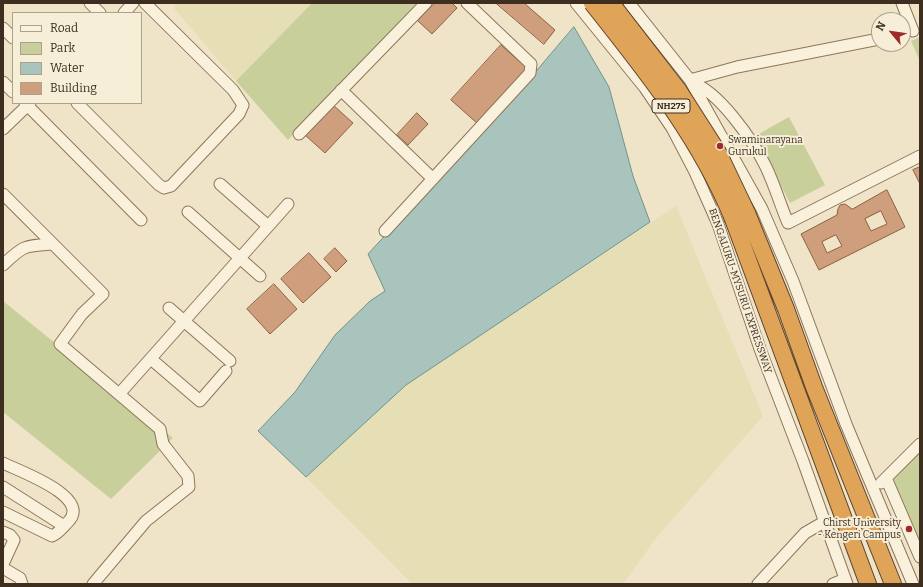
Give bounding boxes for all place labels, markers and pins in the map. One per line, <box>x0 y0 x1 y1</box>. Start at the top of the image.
place label: Swaminarayana Gurukul <box>728 134 803 158</box>
marker: Swaminarayana Gurukul <box>715 141 725 151</box>
place label: Chirst University - Kengeri Campus <box>818 517 901 540</box>
marker: Chirst University - Kengeri Campus <box>904 524 914 534</box>

